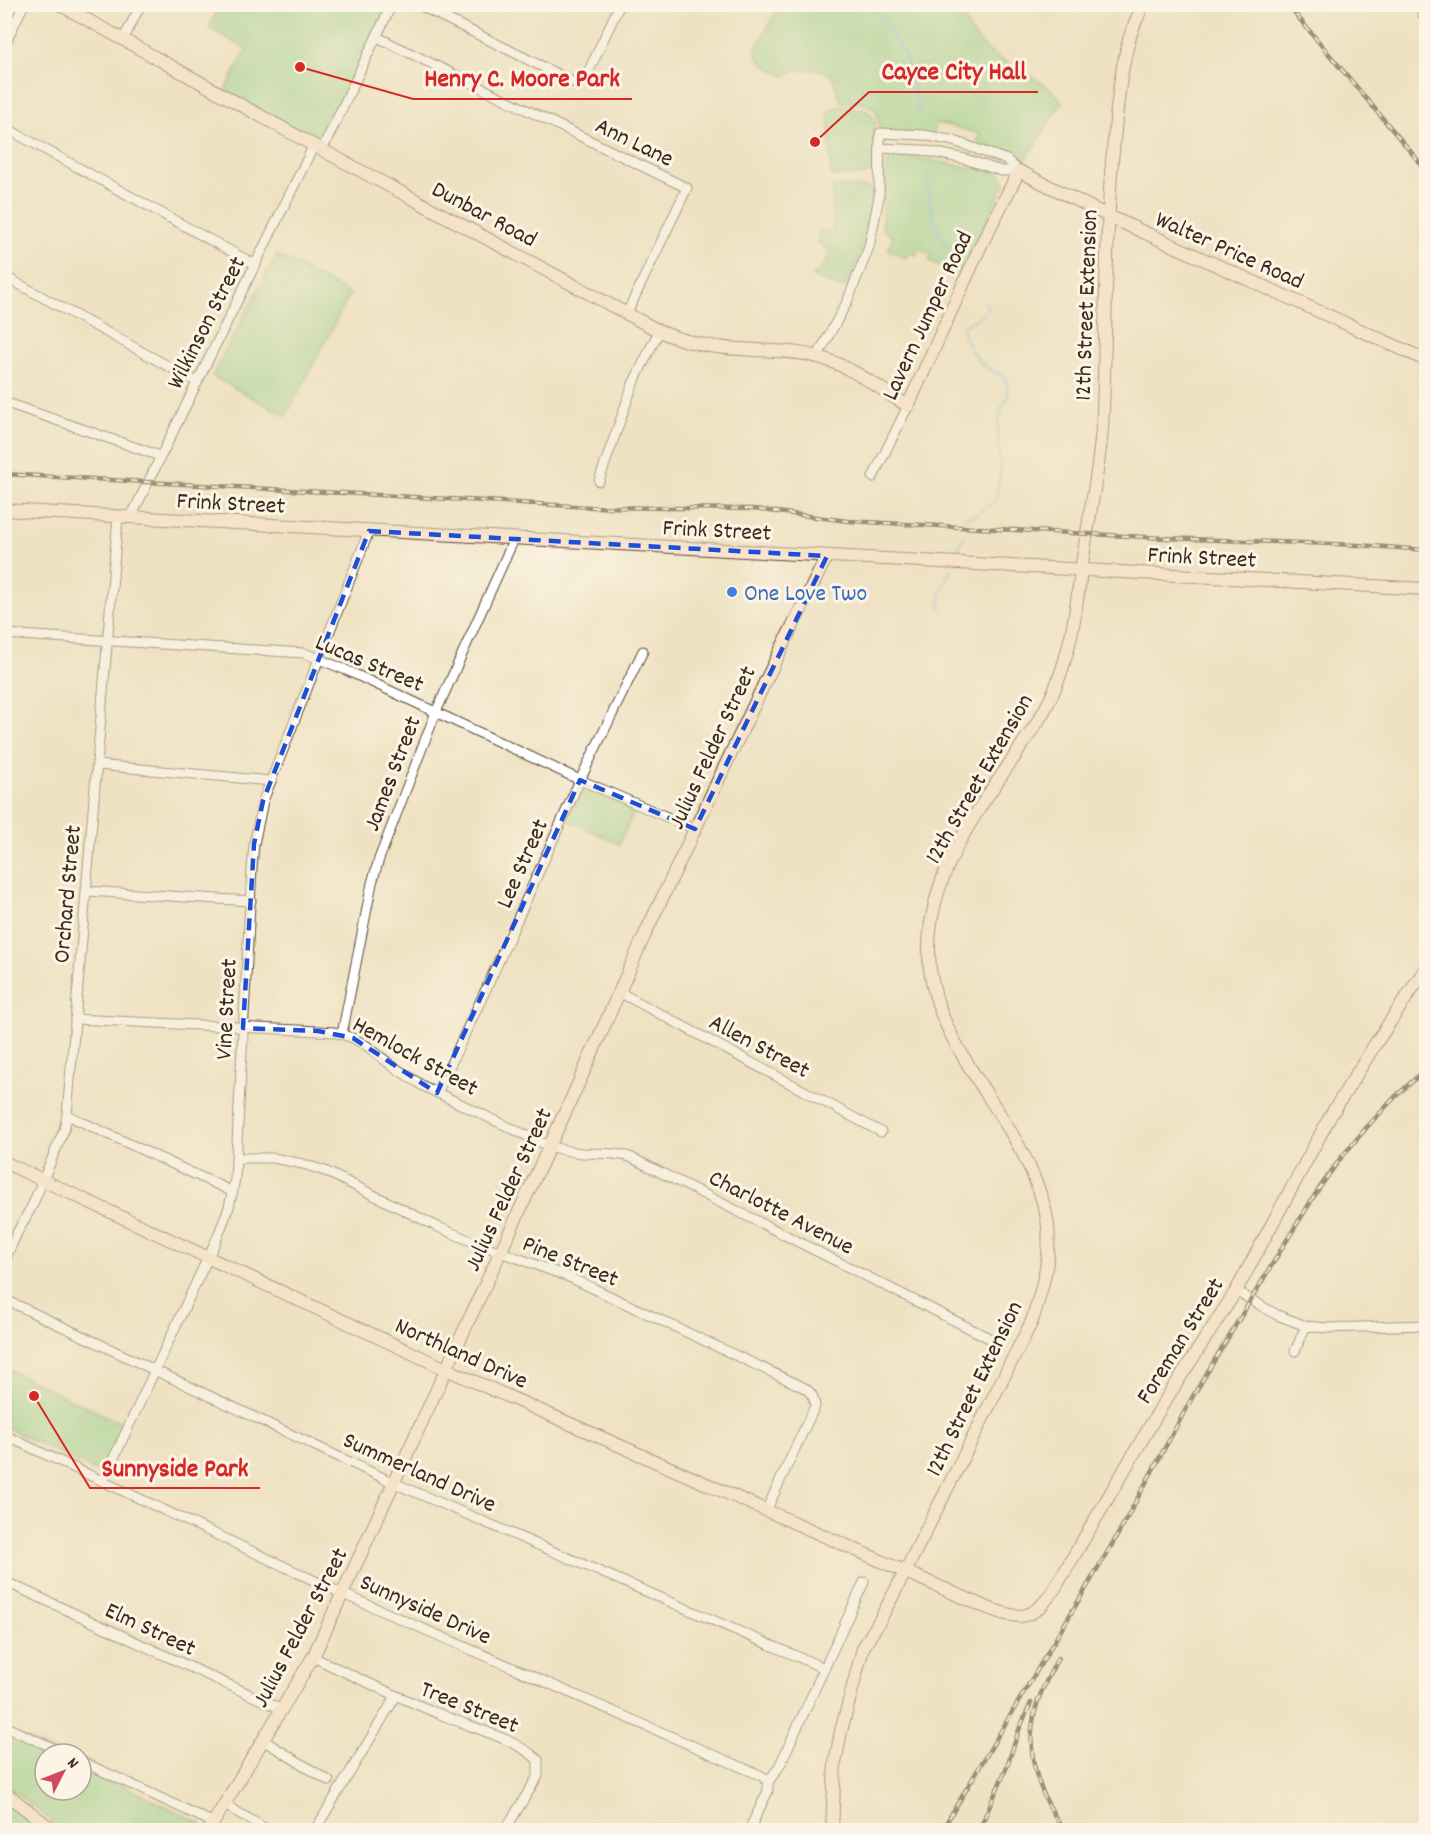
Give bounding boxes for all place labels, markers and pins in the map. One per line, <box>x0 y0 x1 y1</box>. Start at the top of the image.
callout: Cayce City Hall <box>869 48 1038 92</box>
callout: Henry C. Moore Park <box>413 55 632 99</box>
place label: One Love Two <box>744 578 867 612</box>
marker: One Love Two <box>725 585 739 599</box>
callout: Sunnyside Park <box>90 1444 260 1488</box>

